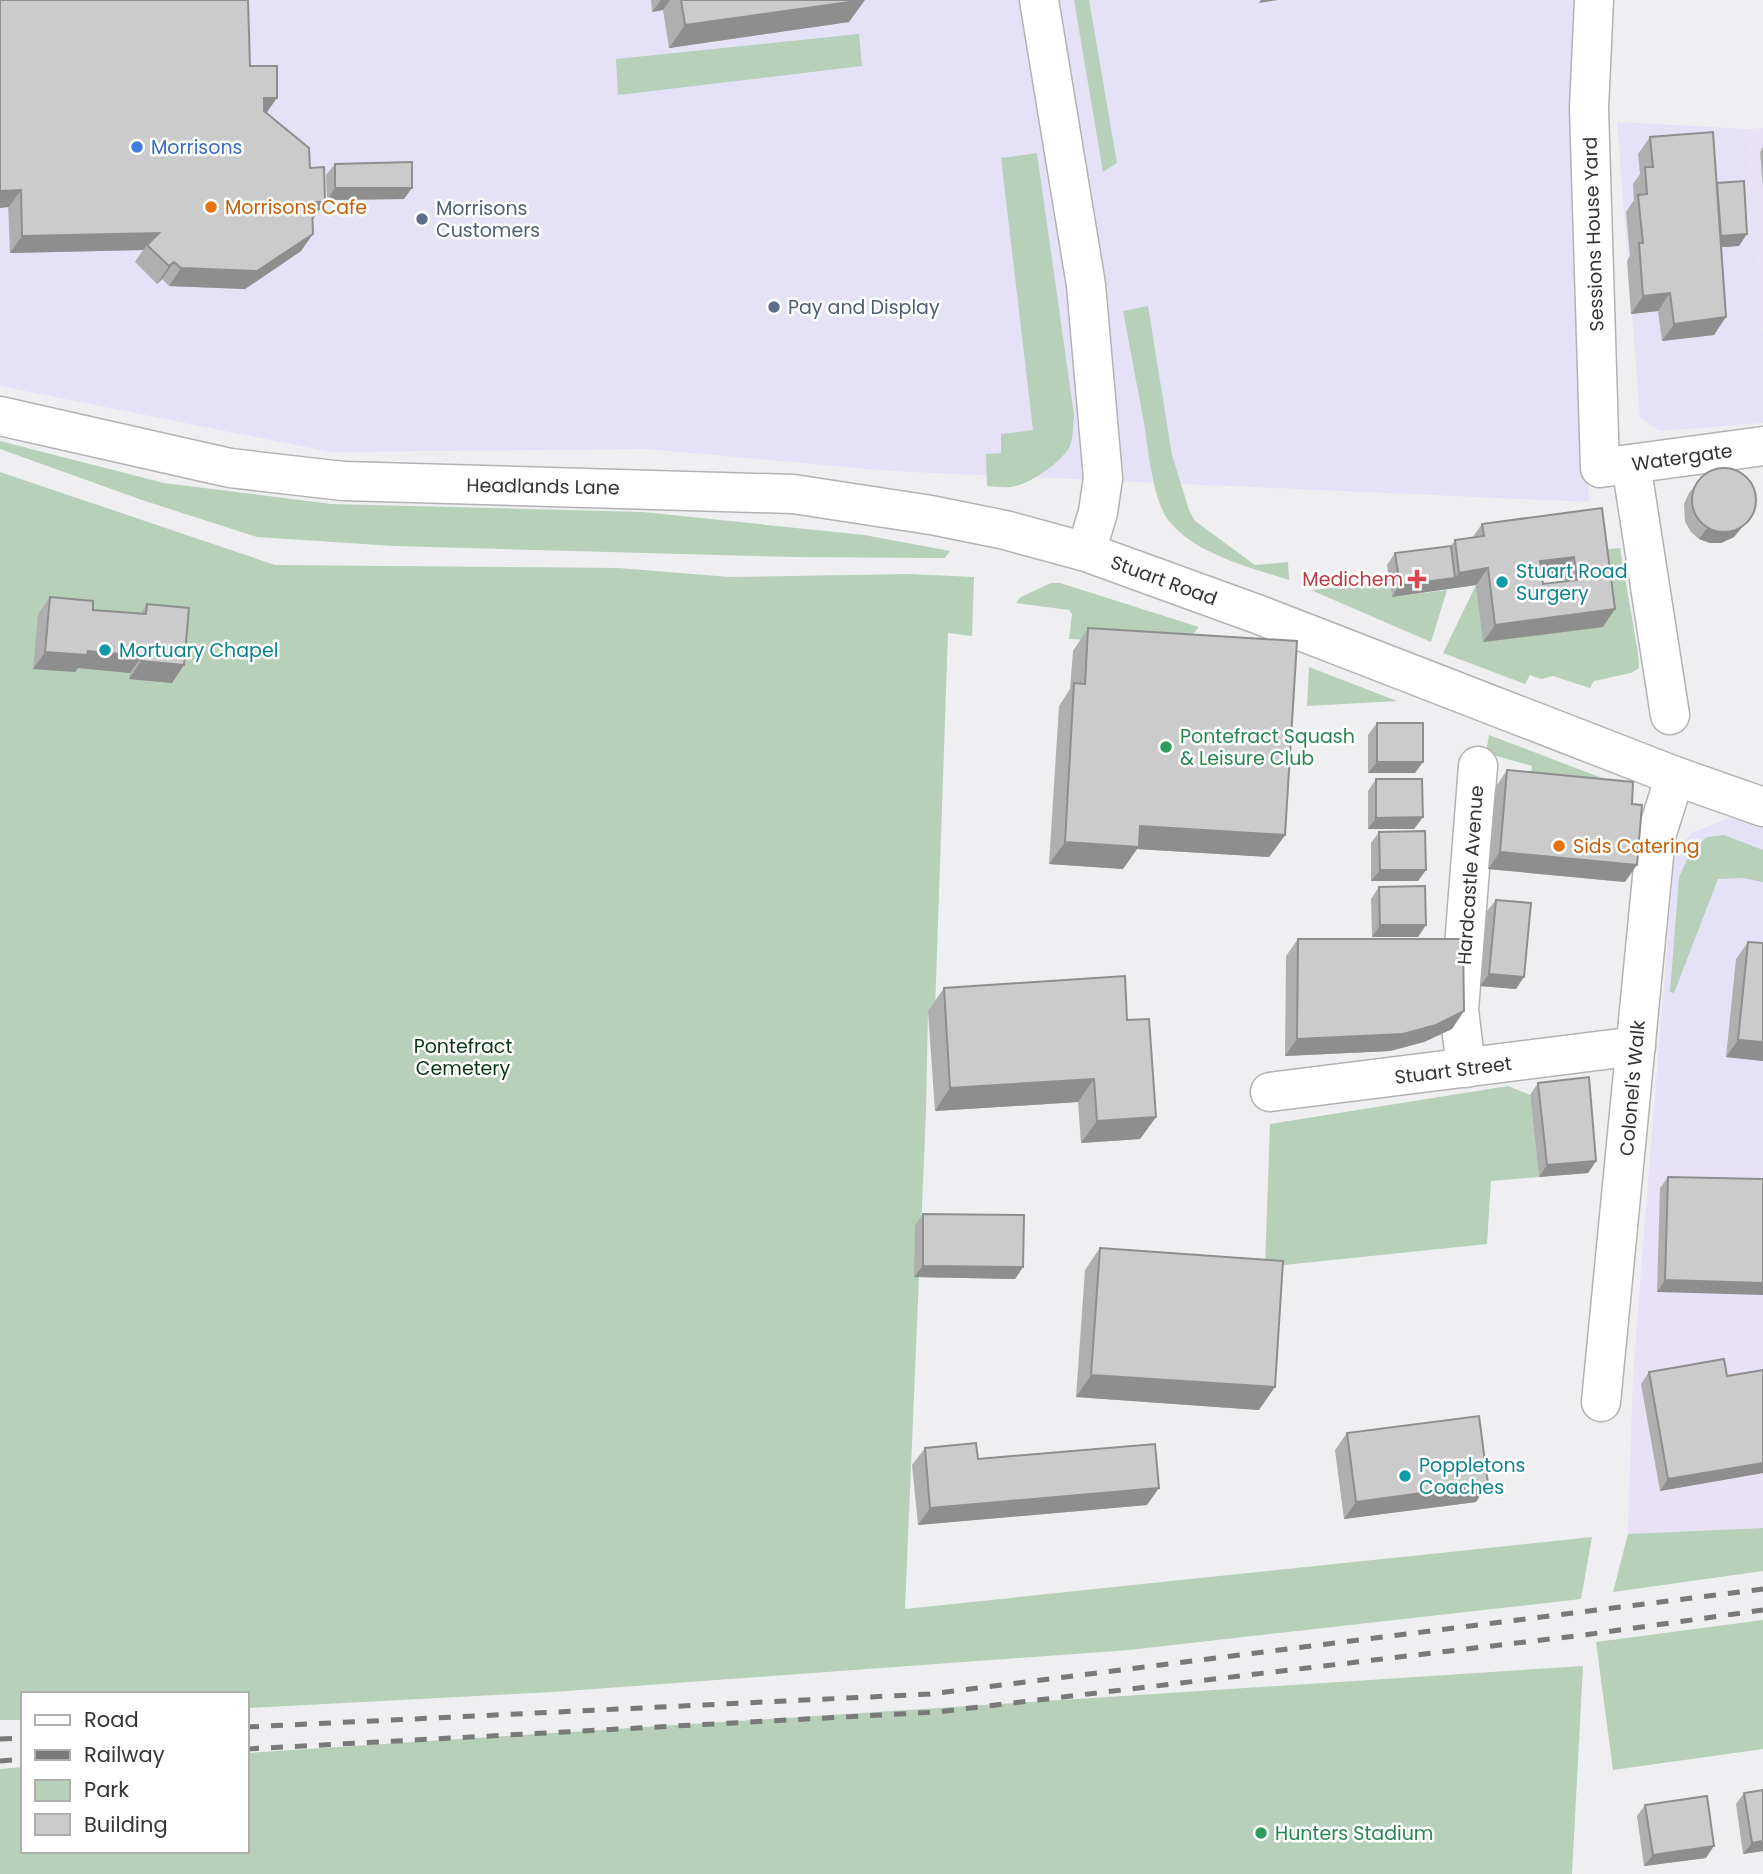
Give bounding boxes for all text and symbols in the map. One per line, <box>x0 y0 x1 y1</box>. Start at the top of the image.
place label: Morrisons <box>151 134 243 161</box>
street label: Sessions House Yard <box>1577 136 1610 332</box>
marker: Morrisons <box>129 139 145 155</box>
place label: Morrisons Cafe <box>225 194 367 221</box>
place label: Morrisons Customers <box>436 195 540 244</box>
marker: Morrisons Cafe <box>203 199 219 215</box>
marker: Morrisons Customers <box>414 211 430 227</box>
place label: Pay and Display <box>788 294 940 321</box>
marker: Pay and Display <box>766 299 782 315</box>
street label: Watergate <box>1630 437 1734 478</box>
street label: Headlands Lane <box>466 472 620 501</box>
street label: Stuart Road <box>1107 549 1221 612</box>
place label: Stuart Road Surgery <box>1516 558 1628 607</box>
place label: Medichem <box>1302 566 1403 593</box>
marker: Medichem <box>1409 571 1425 587</box>
marker: Stuart Road Surgery <box>1494 574 1510 590</box>
place label: Mortuary Chapel <box>119 637 278 664</box>
marker: Mortuary Chapel <box>97 642 113 658</box>
place label: Pontefract Squash & Leisure Club <box>1180 723 1355 772</box>
marker: Pontefract Squash & Leisure Club <box>1158 739 1174 755</box>
street label: Hardcastle Avenue <box>1451 784 1490 966</box>
place label: Sids Catering <box>1573 833 1700 860</box>
marker: Sids Catering <box>1551 838 1567 854</box>
street label: Colonel's Walk <box>1613 1019 1652 1157</box>
park label: Pontefract Cemetery <box>414 1033 512 1082</box>
street label: Stuart Street <box>1393 1050 1513 1091</box>
place label: Poppletons Coaches <box>1419 1452 1525 1501</box>
marker: Poppletons Coaches <box>1397 1468 1413 1484</box>
legend <box>21 1692 248 1853</box>
text: Road <box>84 1705 139 1734</box>
text: Railway <box>84 1740 165 1769</box>
text: Park <box>84 1775 129 1804</box>
text: Building <box>84 1810 168 1839</box>
place label: Hunters Stadium <box>1275 1820 1433 1847</box>
marker: Hunters Stadium <box>1253 1825 1269 1841</box>

